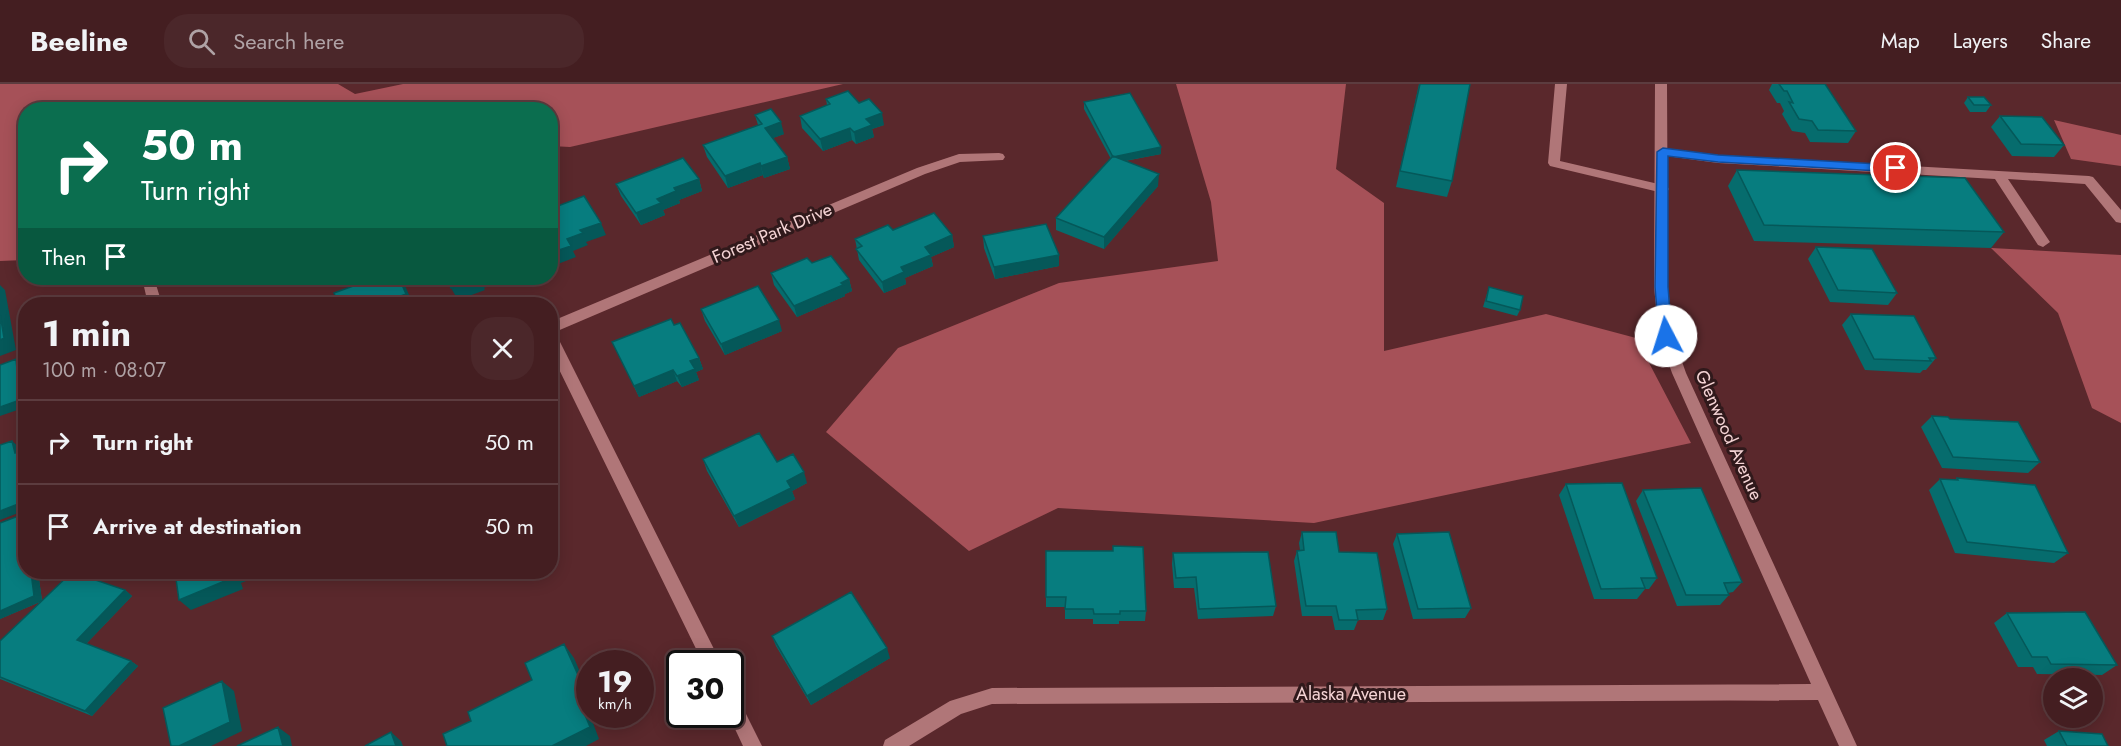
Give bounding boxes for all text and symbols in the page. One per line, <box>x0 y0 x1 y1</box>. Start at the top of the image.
search box <box>164 14 584 68</box>
text: Beeline <box>30 21 128 62</box>
icon: search <box>185 25 218 58</box>
text: Search here <box>233 25 344 57</box>
text: Map <box>1881 26 1920 56</box>
text: Layers <box>1953 26 2008 56</box>
text: Share <box>2041 26 2091 56</box>
text: 50 m <box>141 115 243 176</box>
icon: right <box>42 126 120 204</box>
pin <box>1870 142 1921 193</box>
icon: arrive <box>1879 151 1912 184</box>
text: Turn right <box>141 171 249 210</box>
street label: Forest Park Drive <box>708 196 836 270</box>
icon: arrive <box>99 240 132 273</box>
text: Then <box>42 241 87 273</box>
position arrow <box>1634 304 1698 368</box>
text: 1 min <box>42 307 131 359</box>
button: close <box>471 317 534 380</box>
text: 100 m · 08:07 <box>42 356 166 385</box>
street label: Glenwood Avenue <box>1689 366 1769 504</box>
icon: right <box>42 426 75 459</box>
text: Turn right <box>93 426 193 458</box>
text: 50 m <box>485 426 534 458</box>
icon: arrive <box>42 510 75 543</box>
text: Arrive at destination <box>93 510 302 542</box>
text: 50 m <box>485 510 534 542</box>
speed limit sign: 30 <box>666 650 744 728</box>
text: 19 <box>597 660 633 703</box>
map controls <box>2043 668 2103 728</box>
button: layers <box>2043 668 2103 728</box>
street label: Alaska Avenue <box>1296 681 1406 707</box>
text: km/h <box>598 693 632 715</box>

